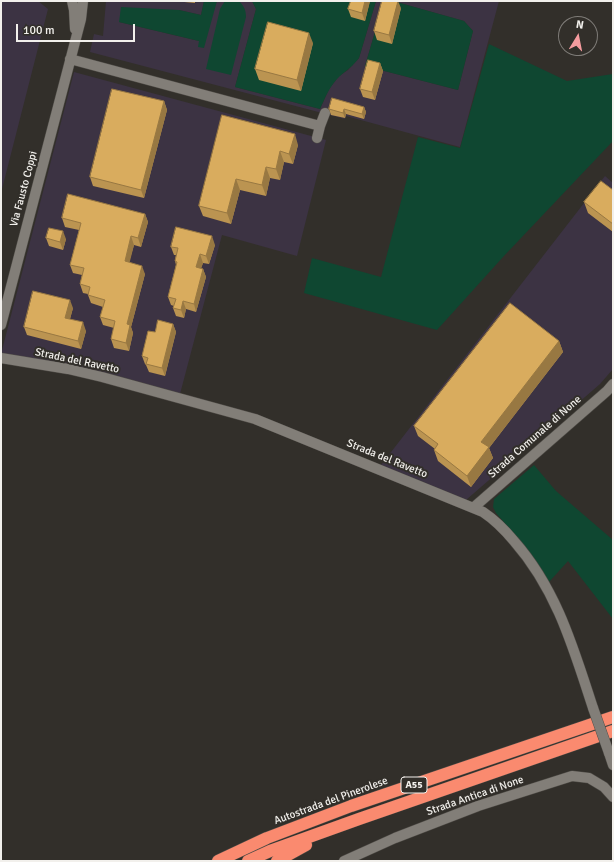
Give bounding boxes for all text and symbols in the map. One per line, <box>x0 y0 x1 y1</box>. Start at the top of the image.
scale bar <box>18 16 137 42</box>
north arrow <box>558 16 598 56</box>
text: N <box>575 18 585 32</box>
text: 100 m <box>23 23 55 38</box>
street label: Via Fausto Coppi <box>8 150 40 228</box>
street label: Strada del Ravetto <box>34 346 120 376</box>
street label: Strada Comunale di None <box>486 393 584 481</box>
street label: Strada del Ravetto <box>345 437 429 481</box>
street label: Strada Antica di None <box>425 773 525 819</box>
street label: Autostrada del Pinerolese <box>272 774 390 828</box>
road number: A55 <box>401 777 427 793</box>

